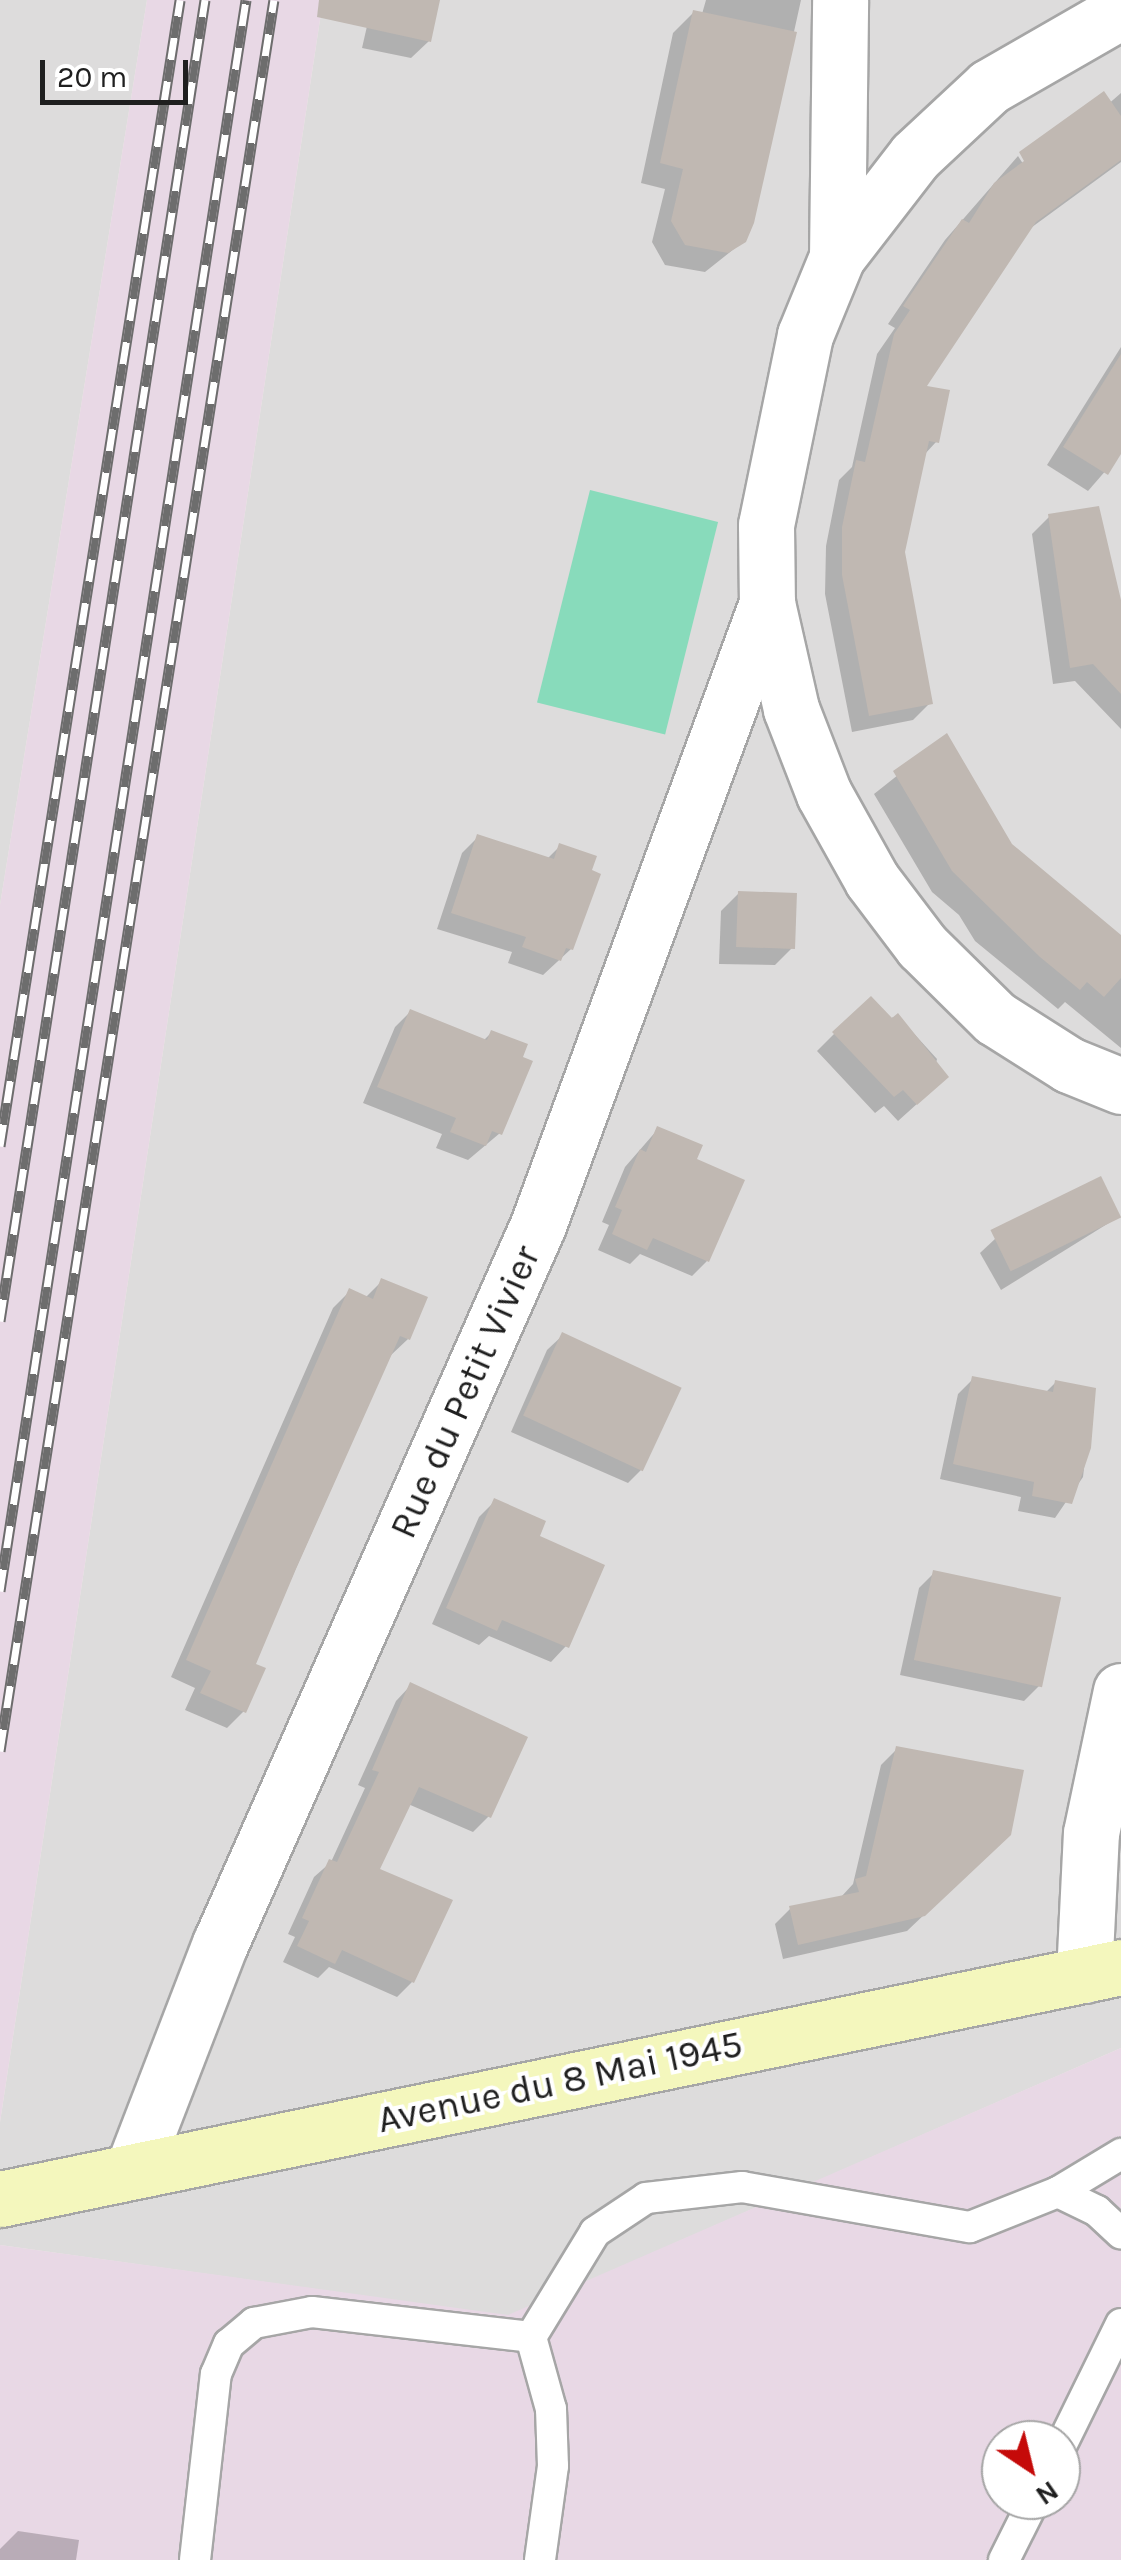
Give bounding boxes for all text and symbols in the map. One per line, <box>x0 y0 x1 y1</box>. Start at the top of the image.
scale bar <box>45 40 192 102</box>
text: 20 m <box>57 59 127 95</box>
street label: Rue du Petit Vivier <box>380 1239 550 1545</box>
street label: Avenue du 8 Mai 1945 <box>373 2021 747 2143</box>
north arrow <box>981 2420 1081 2520</box>
text: N <box>1030 2474 1065 2513</box>

